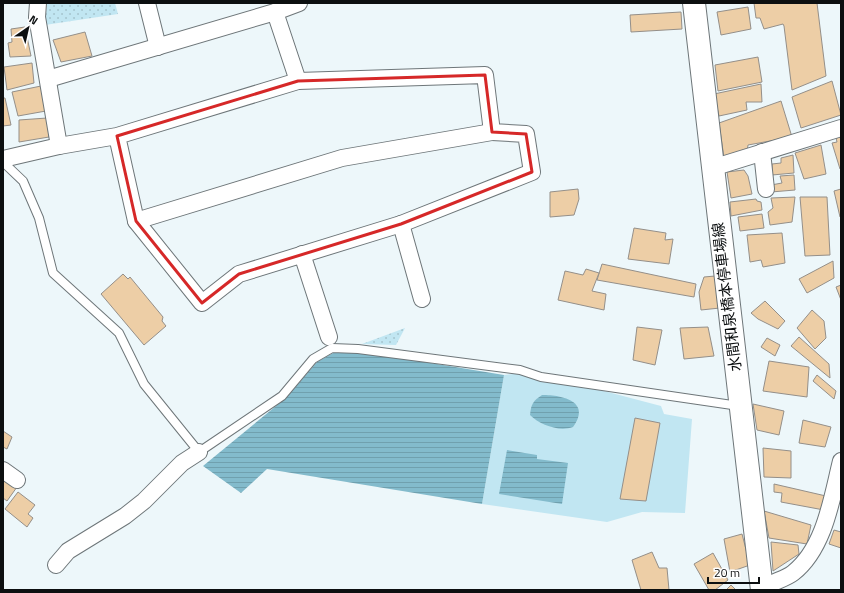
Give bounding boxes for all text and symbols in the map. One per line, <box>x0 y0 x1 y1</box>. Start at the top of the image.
north arrow <box>8 8 48 48</box>
text: N <box>26 11 41 28</box>
street label: 水間和泉橋本停車場線 <box>706 221 747 373</box>
scale bar <box>708 559 759 585</box>
text: 20 m <box>714 563 740 582</box>

